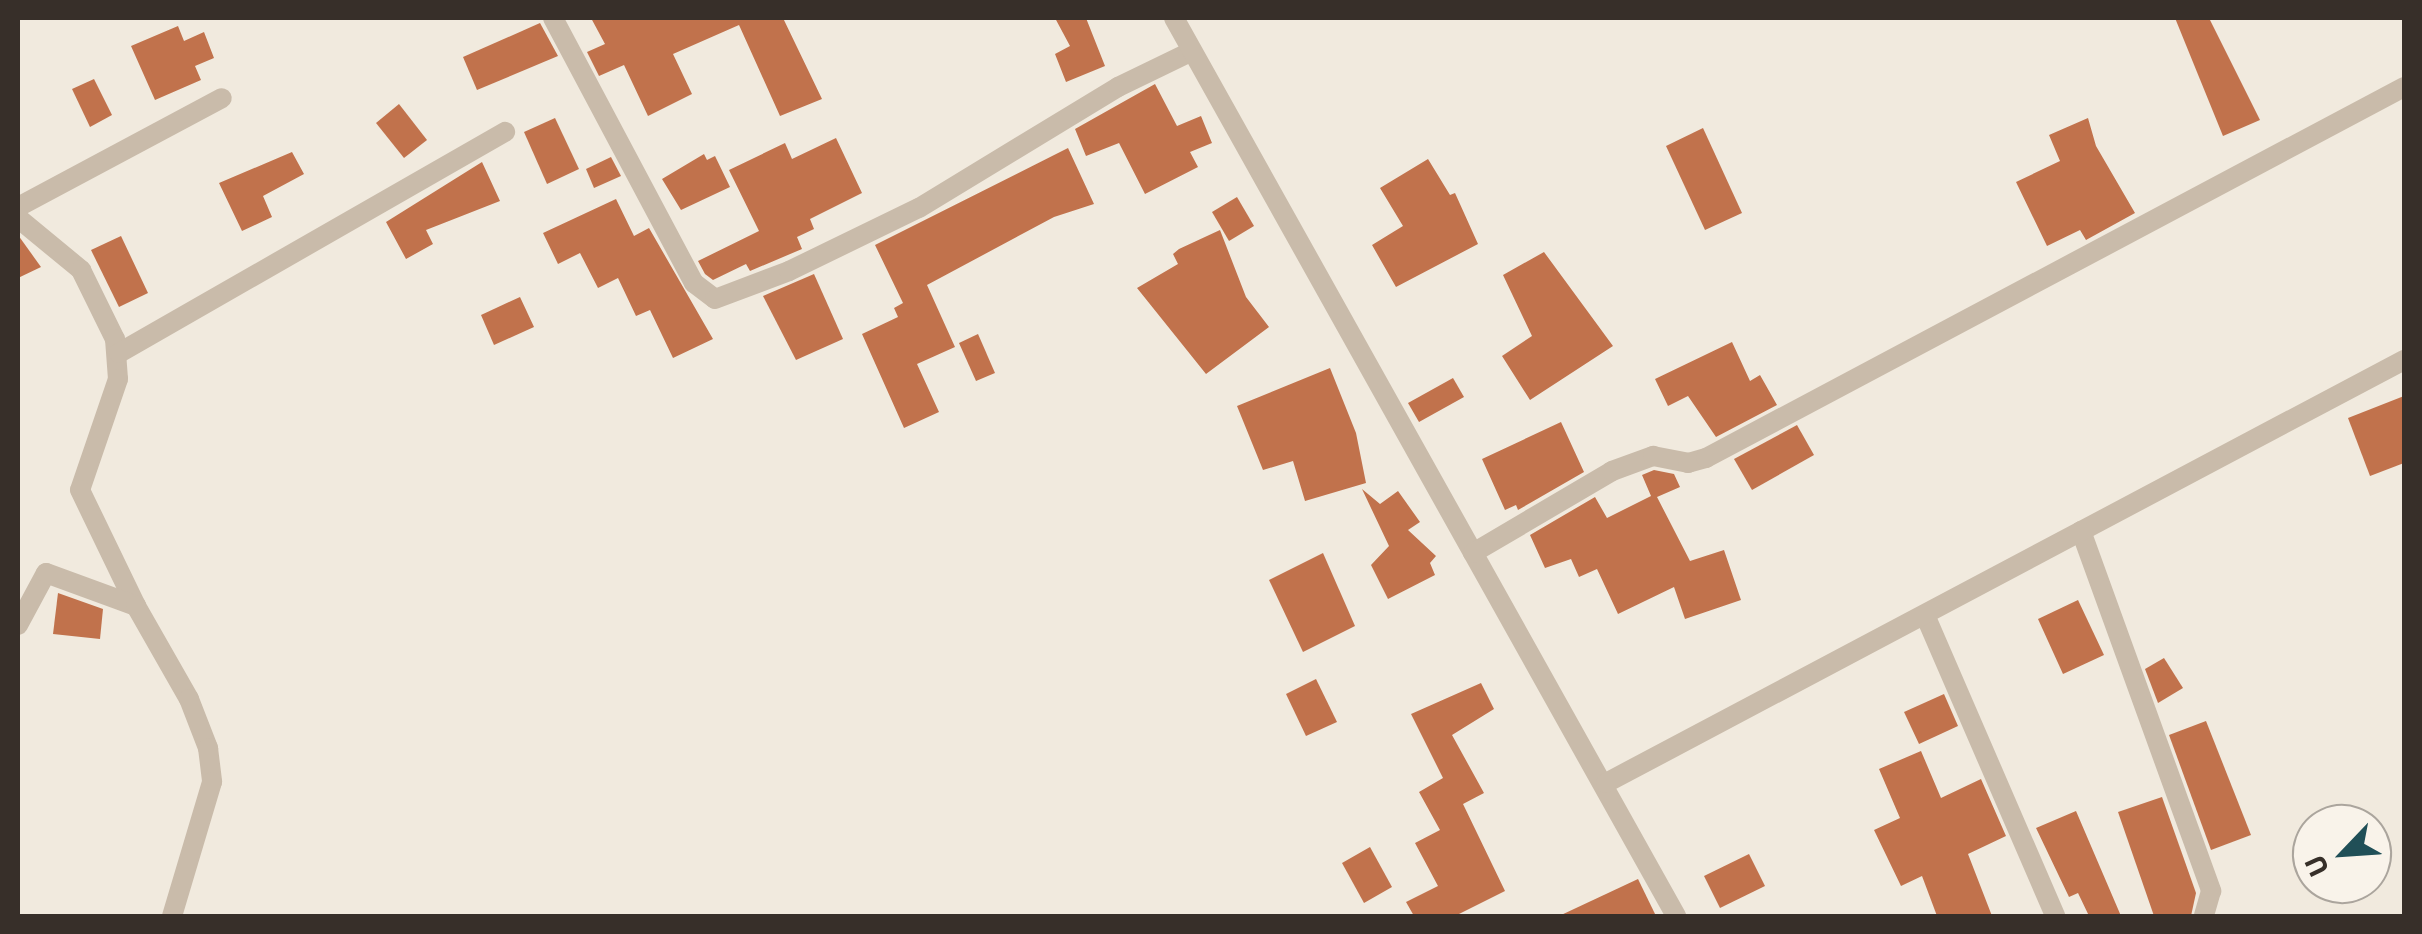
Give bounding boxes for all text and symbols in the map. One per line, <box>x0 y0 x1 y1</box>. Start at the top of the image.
north arrow <box>2292 804 2392 904</box>
text: U <box>2295 849 2337 883</box>

